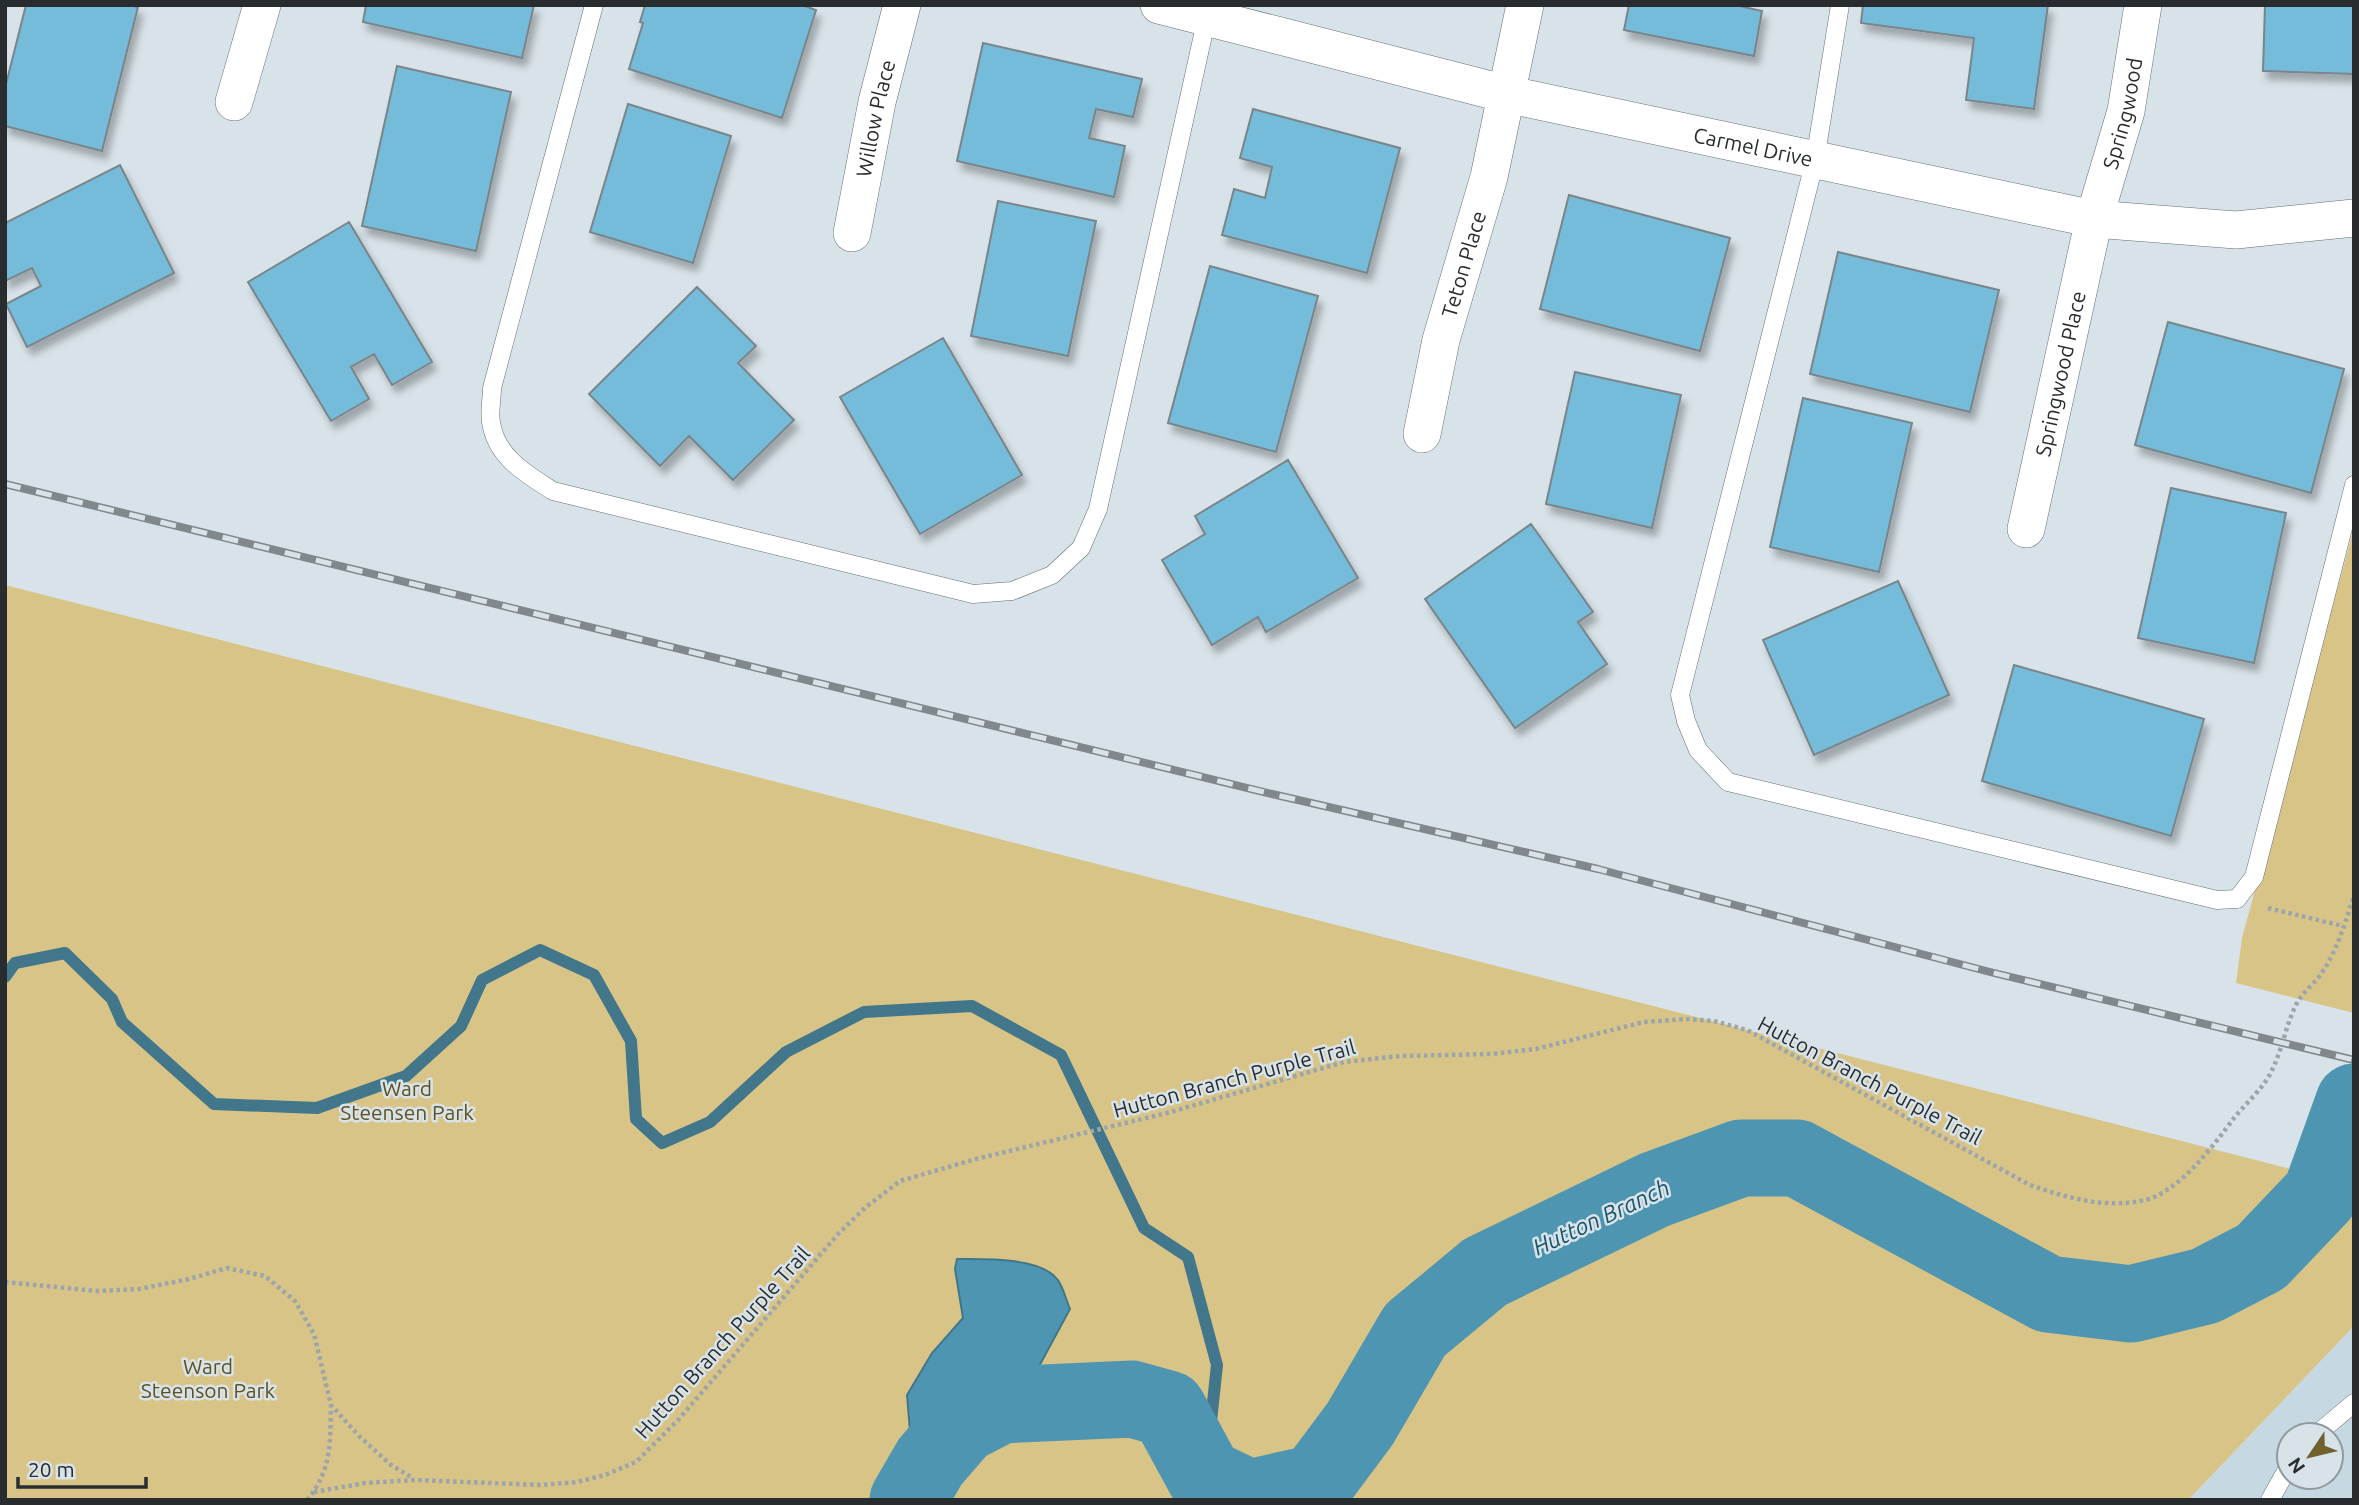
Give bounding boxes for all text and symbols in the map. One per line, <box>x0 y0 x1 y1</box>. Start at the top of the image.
street label: Springwood <box>2097 56 2146 172</box>
street label: Willow Place <box>851 57 899 179</box>
street label: Carmel Drive <box>1691 122 1815 171</box>
street label: Teton Place <box>1436 208 1490 320</box>
street label: Springwood Place <box>2030 289 2090 459</box>
street label: Hutton Branch Purple Trail <box>1754 1011 1986 1149</box>
street label: Hutton Branch Purple Trail <box>1110 1034 1358 1122</box>
park label: Ward Steensen Park <box>340 1076 474 1124</box>
water label: Hutton Branch <box>1529 1174 1673 1260</box>
street label: Hutton Branch Purple Trail <box>630 1241 814 1443</box>
park label: Ward Steenson Park <box>141 1354 276 1402</box>
north arrow <box>2275 1421 2345 1491</box>
scale bar <box>18 1446 145 1490</box>
text: N <box>2283 1454 2309 1478</box>
text: 20 m <box>28 1457 75 1481</box>

